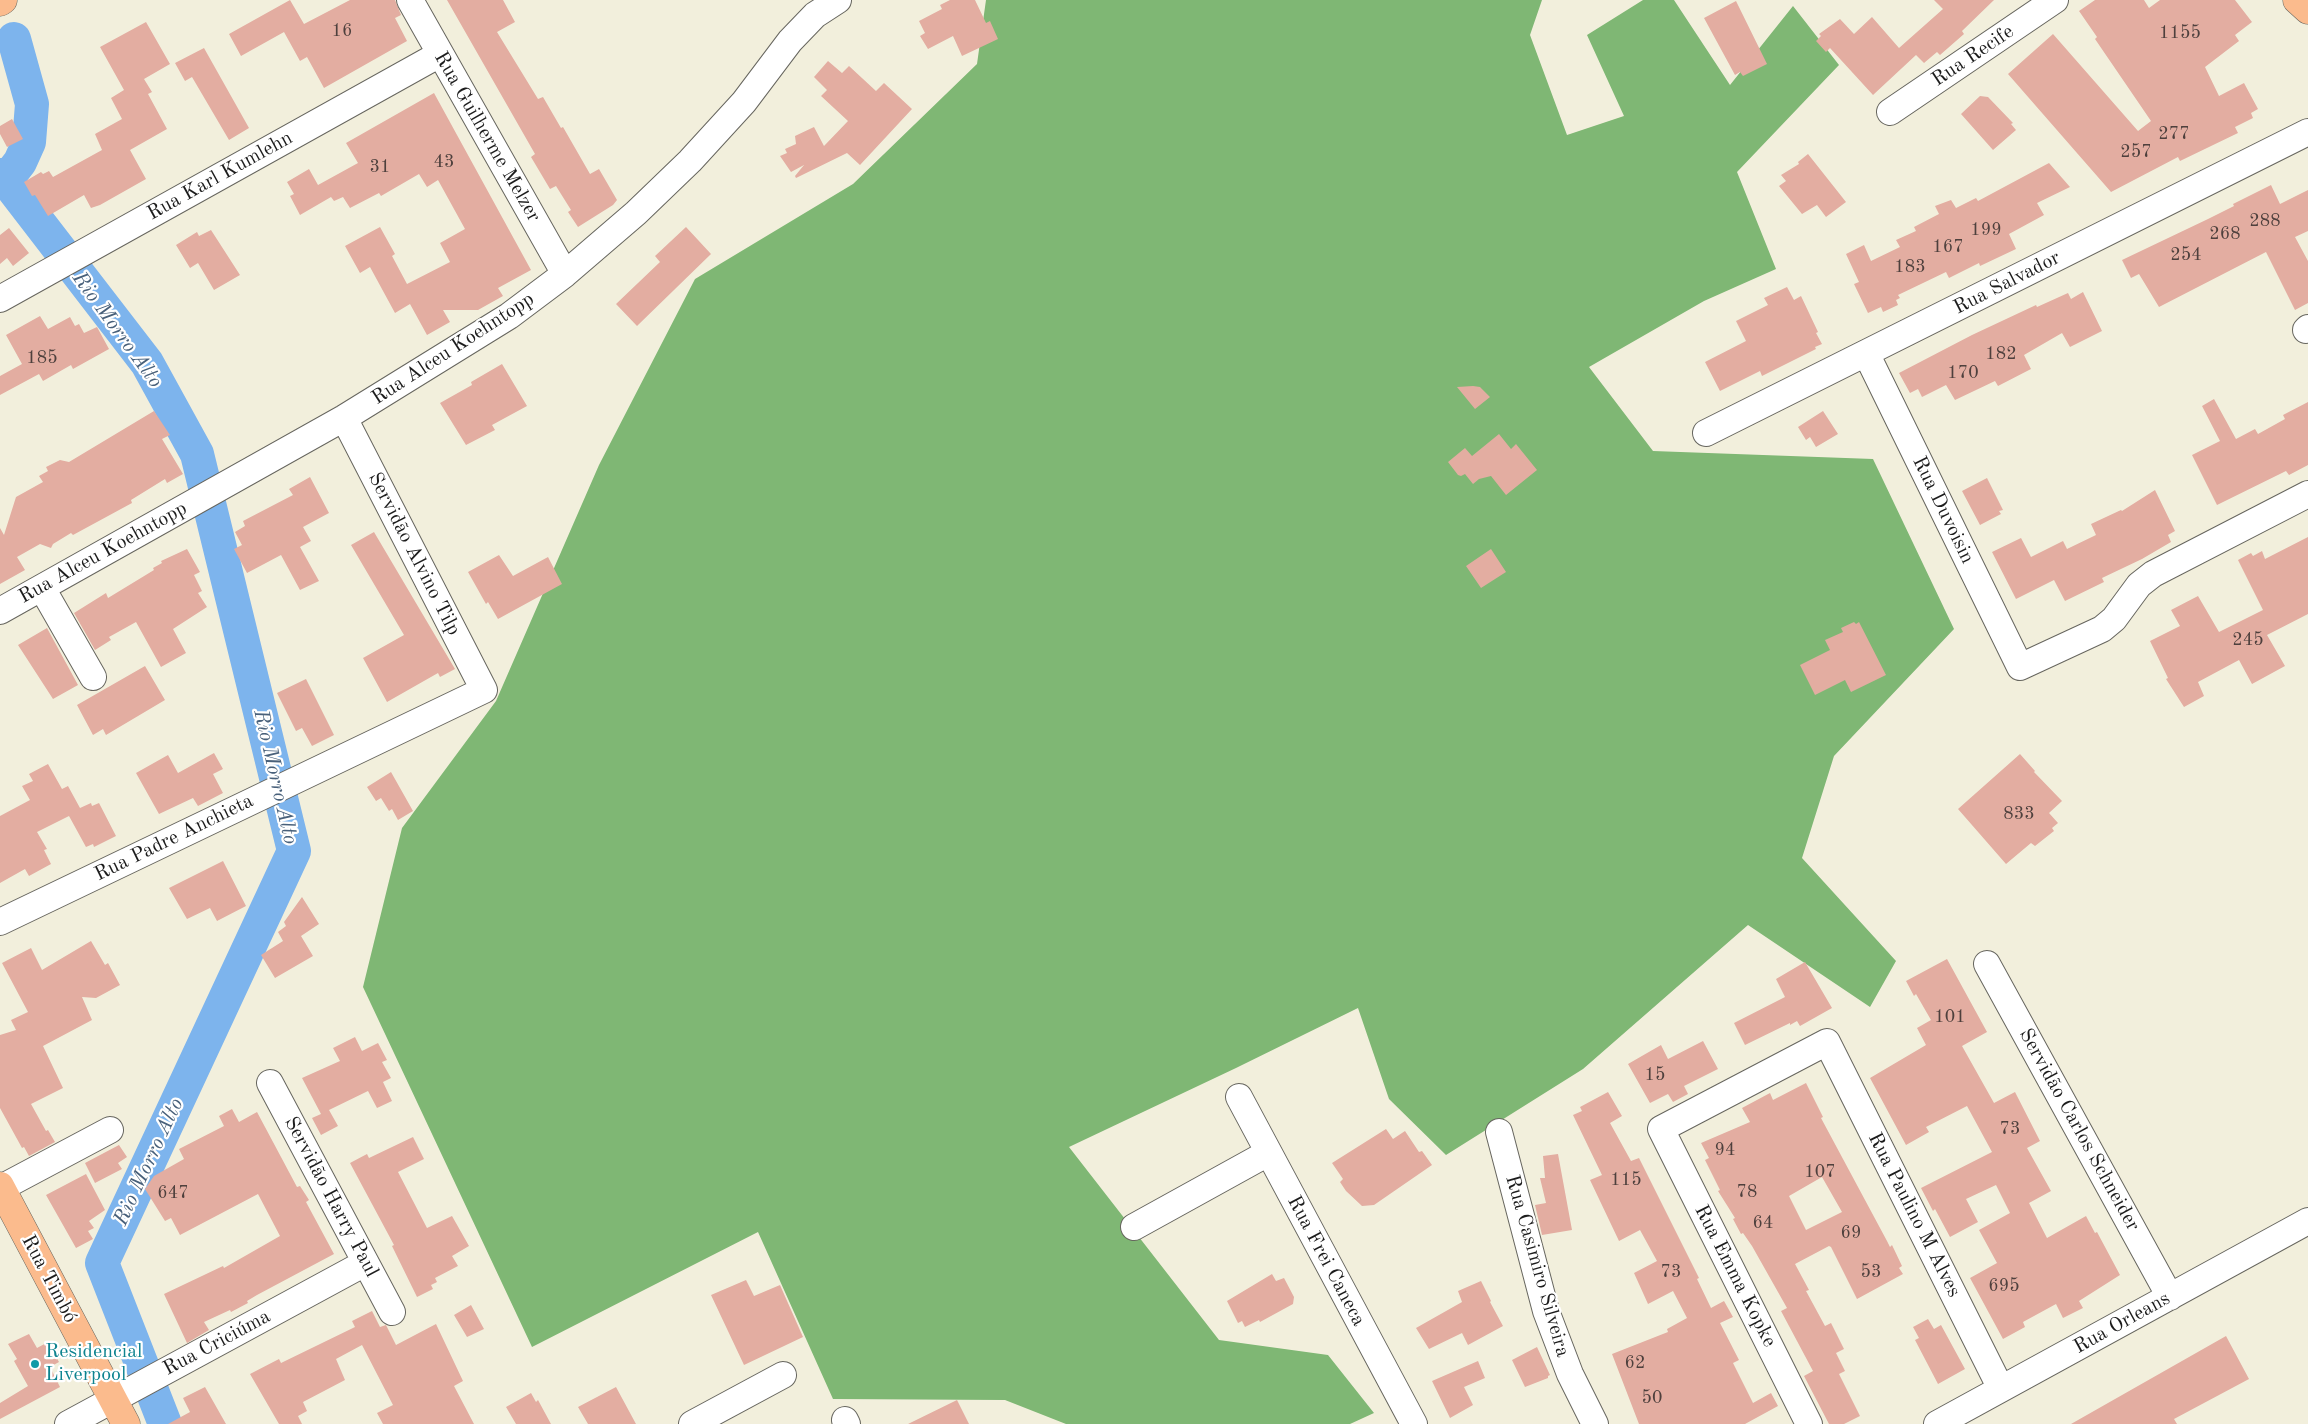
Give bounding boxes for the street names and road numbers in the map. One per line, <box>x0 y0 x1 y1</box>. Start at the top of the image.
street label: Rua Recife <box>1927 20 2019 92</box>
street label: Rua Guilherme Melzer <box>428 47 546 227</box>
street label: Rua Karl Kumlehn <box>143 126 297 226</box>
street label: Rua Salvador <box>1950 246 2064 320</box>
street label: Rua Alceu Koehntopp <box>367 287 539 411</box>
street label: Rua Duvoisin <box>1907 452 1979 568</box>
street label: Servidão Alvino Tilp <box>362 468 466 640</box>
street label: Rua Alceu Koehntopp <box>15 497 191 609</box>
street label: Rua Padre Anchieta <box>91 789 257 887</box>
street label: Servidão Carlos Schneider <box>2013 1024 2145 1236</box>
street label: Servidão Harry Paul <box>278 1113 384 1281</box>
street label: Rua Paulino M Alves <box>1862 1129 1966 1301</box>
street label: Rua Casimiro Silveira <box>1500 1172 1574 1360</box>
street label: Rua Frei Caneca <box>1282 1192 1370 1330</box>
street label: Rua Emma Kopke <box>1689 1201 1781 1351</box>
street label: Rua Timbó <box>16 1231 82 1327</box>
street label: Rua Orleans <box>2070 1287 2174 1359</box>
street label: Rua Criciúma <box>159 1305 275 1381</box>

